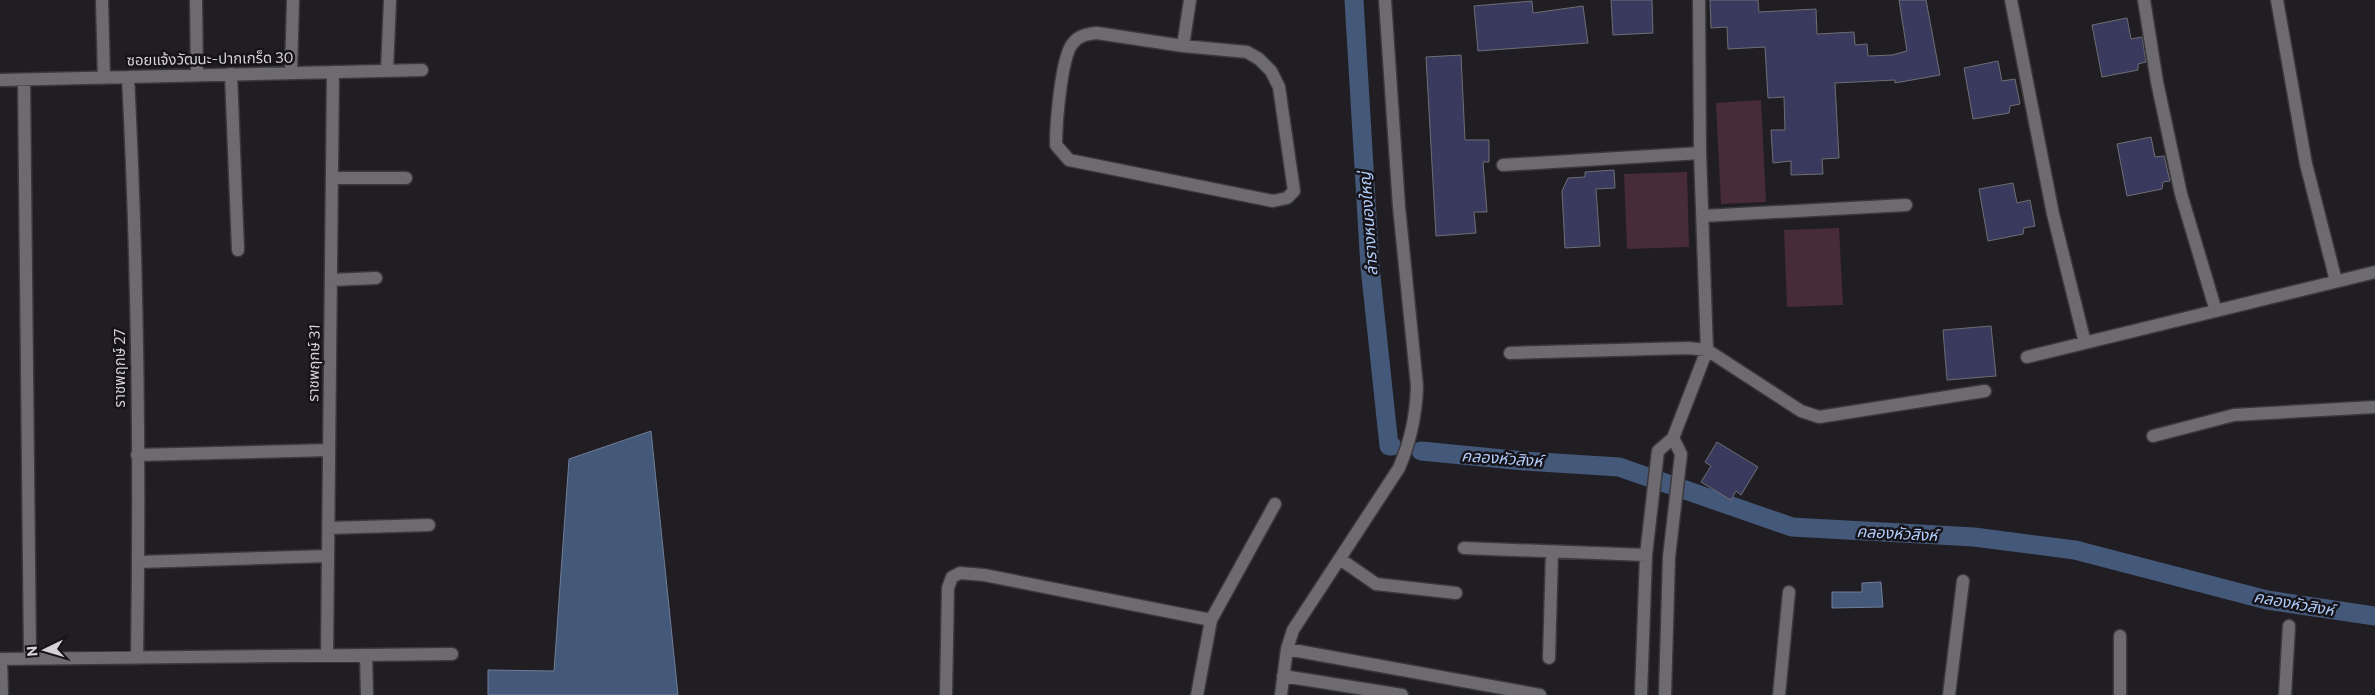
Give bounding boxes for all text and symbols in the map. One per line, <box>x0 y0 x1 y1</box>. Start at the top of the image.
street label: ซอยแจ้งวัฒนะ-ปากเกร็ด 30 <box>126 48 294 68</box>
water label: ลำรางหนองใหญ่ <box>1354 169 1381 277</box>
street label: ราชพฤกษ์ 31 <box>303 324 323 402</box>
street label: ราชพฤกษ์ 27 <box>110 329 128 407</box>
water label: คลองหัวสิงห์ <box>1461 445 1547 470</box>
water label: คลองหัวสิงห์ <box>1856 521 1941 544</box>
water label: คลองหัวสิงห์ <box>2252 586 2339 619</box>
north arrow <box>20 625 70 675</box>
text: N <box>23 645 40 657</box>

